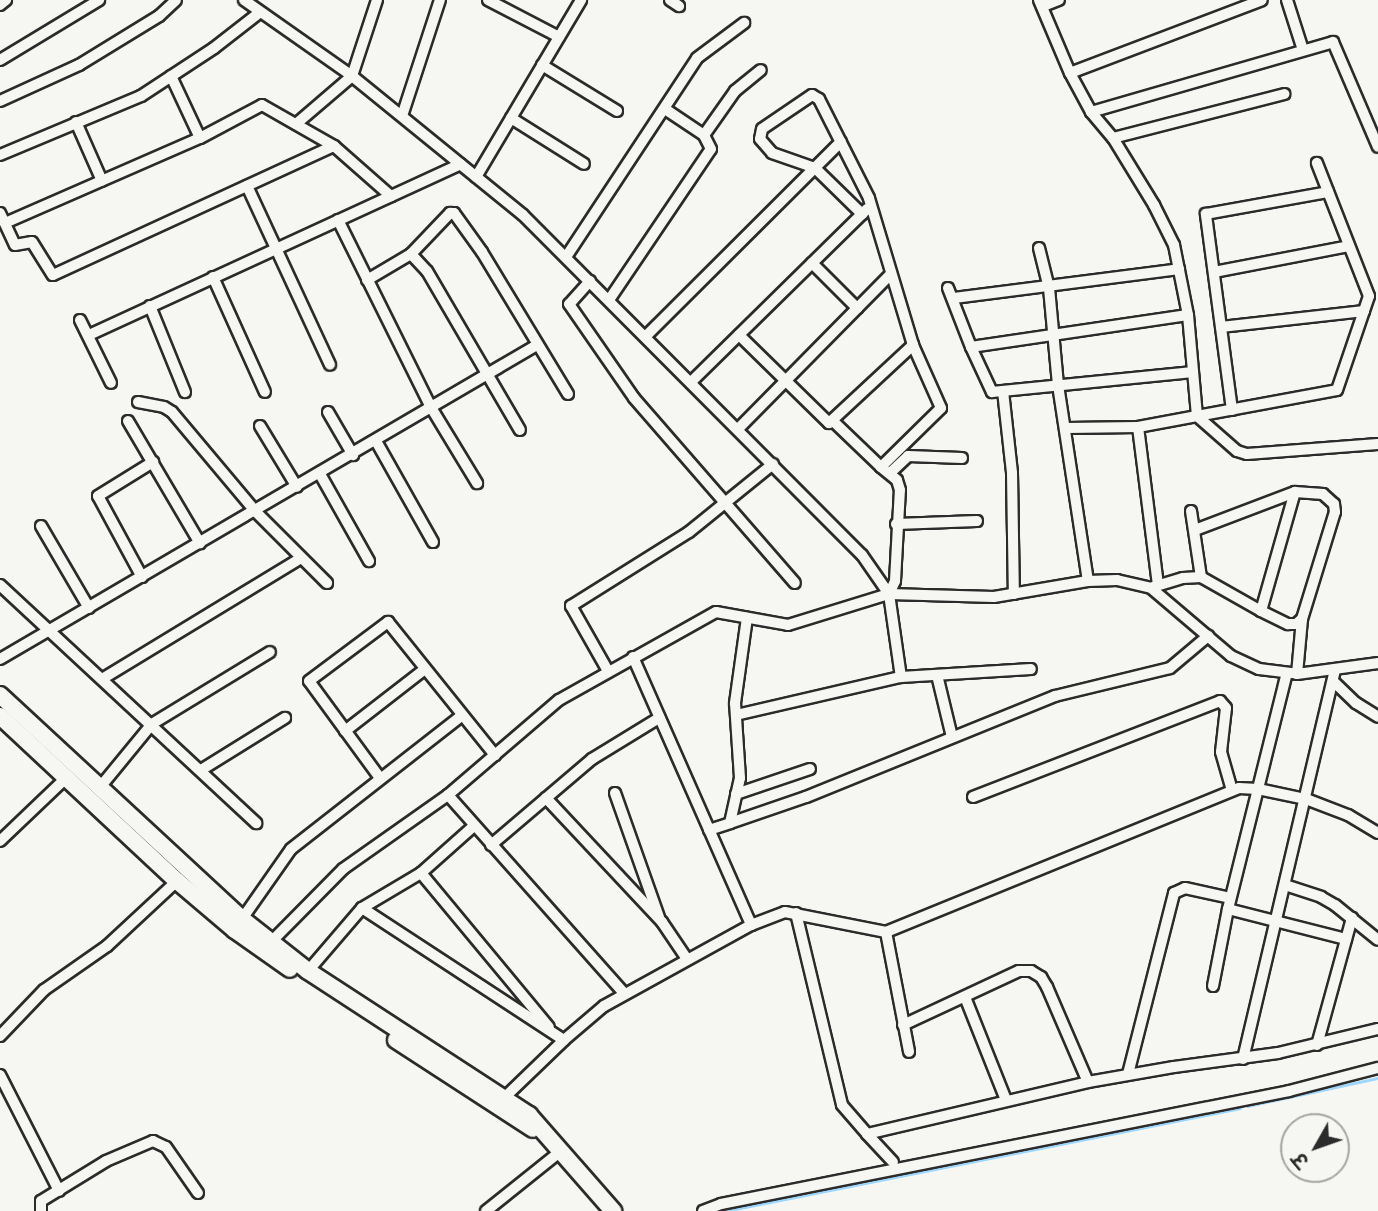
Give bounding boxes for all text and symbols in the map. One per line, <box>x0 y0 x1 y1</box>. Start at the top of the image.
north arrow <box>1280 1113 1350 1183</box>
text: उ <box>1286 1147 1314 1173</box>

